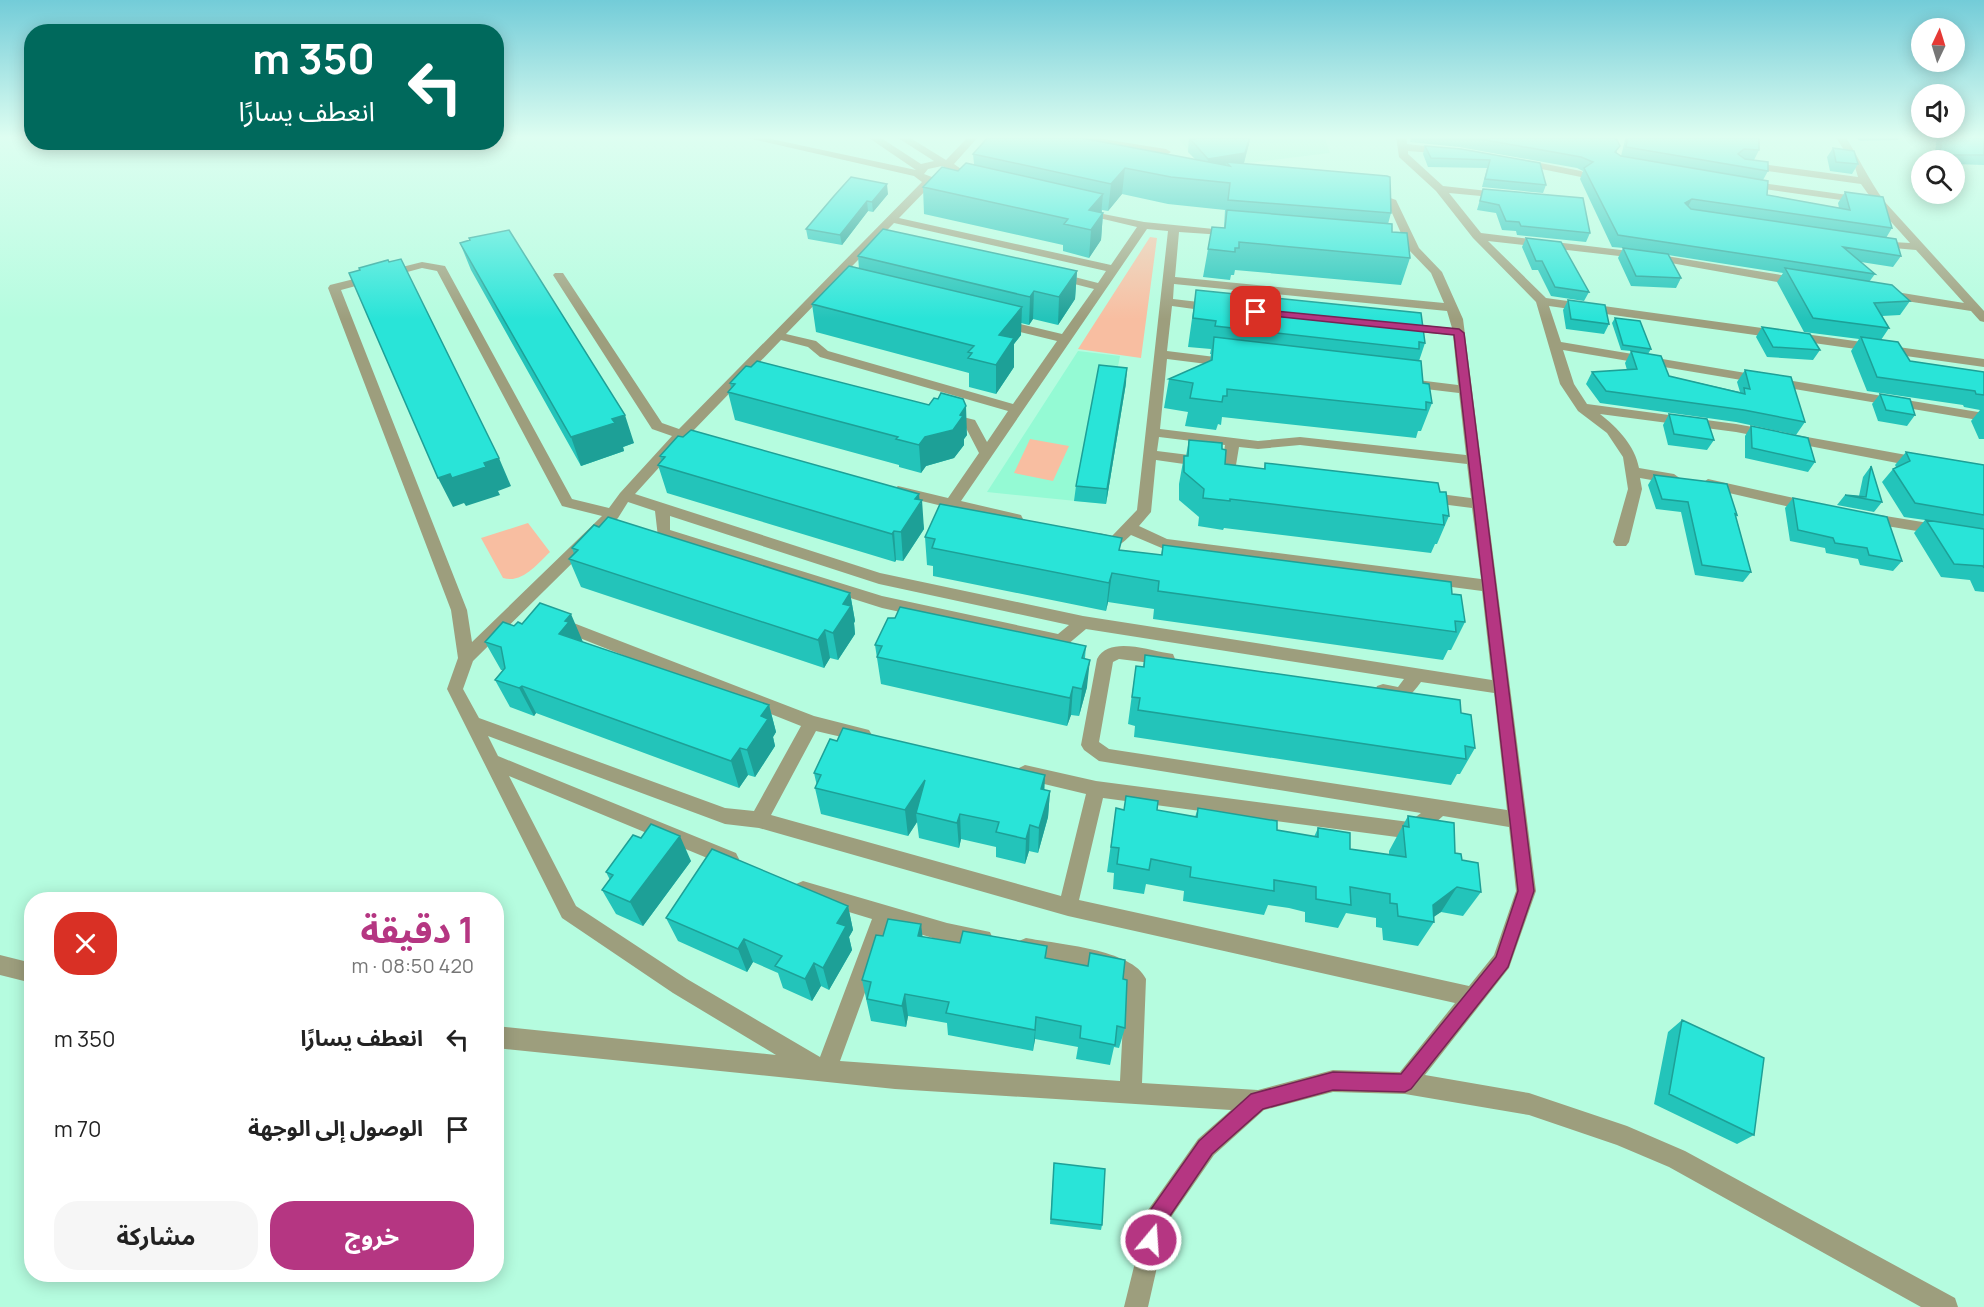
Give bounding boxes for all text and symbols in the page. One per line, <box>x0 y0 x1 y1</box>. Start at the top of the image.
north arrow <box>1911 18 1965 72</box>
map controls <box>1911 18 1965 204</box>
text: 350 m <box>252 29 375 87</box>
icon: left <box>396 48 474 126</box>
button: sound <box>1911 84 1965 138</box>
text: انعطف يسارًا <box>238 92 375 129</box>
button: search <box>1911 150 1965 204</box>
pin <box>1230 286 1281 337</box>
icon: arrive <box>1239 295 1272 328</box>
text: 1 دقيقة <box>360 905 474 954</box>
button: close <box>54 912 117 975</box>
text: 420 m · 08:50 <box>352 952 474 979</box>
text: انعطف يسارًا <box>300 1023 423 1053</box>
icon: left <box>441 1023 474 1056</box>
text: 350 m <box>54 1024 115 1054</box>
text: الوصول إلى الوجهة <box>248 1113 423 1143</box>
icon: arrive <box>441 1113 474 1146</box>
text: 70 m <box>54 1114 102 1144</box>
button: مشاركة <box>54 1201 258 1270</box>
button: خروج <box>270 1201 474 1270</box>
position arrow <box>1119 1208 1183 1272</box>

